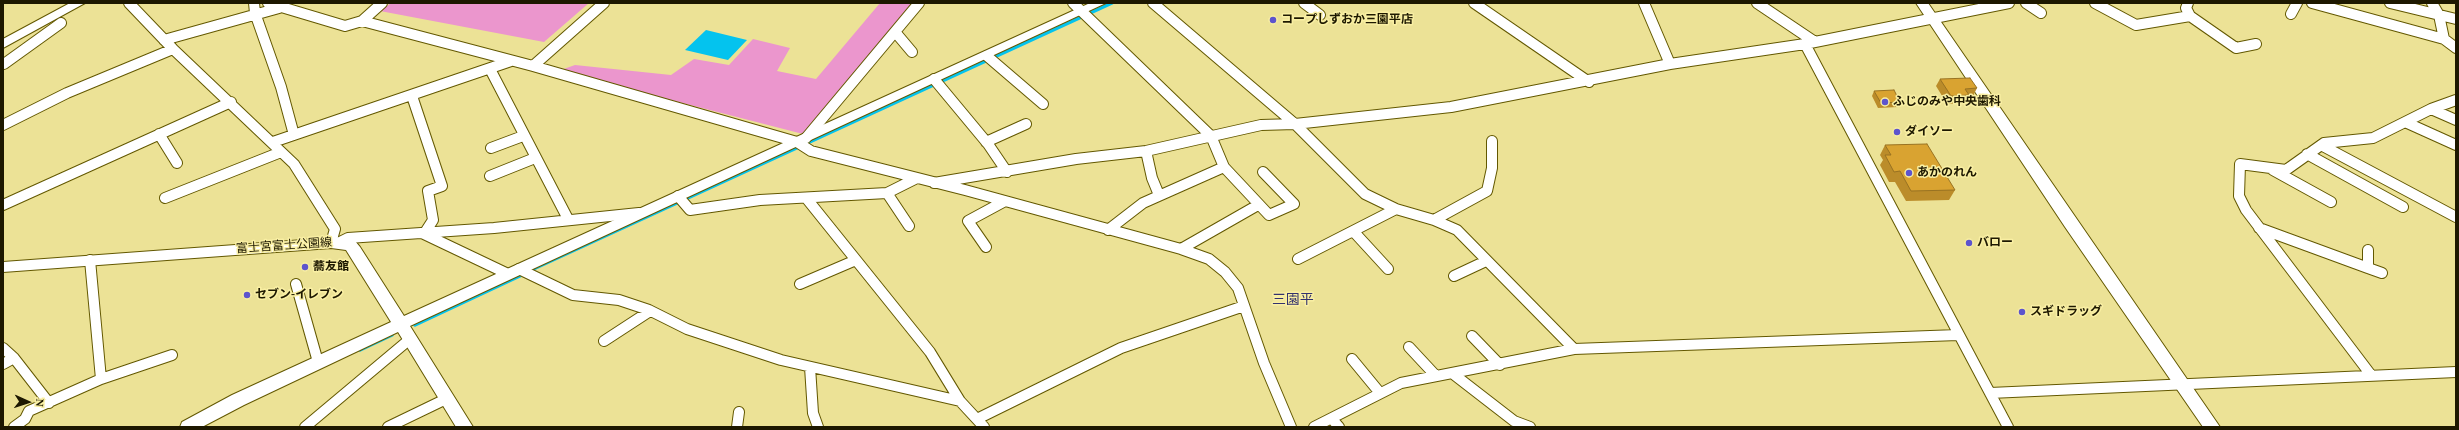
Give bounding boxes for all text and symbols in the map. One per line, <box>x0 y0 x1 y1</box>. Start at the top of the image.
place label: コープしずおか三園平店 <box>1281 13 1413 27</box>
marker: コープしずおか三園平店 <box>1268 15 1278 25</box>
place label: ふじのみや中央歯科 <box>1893 95 2001 109</box>
marker: ふじのみや中央歯科 <box>1880 97 1890 107</box>
place label: ダイソー <box>1905 125 1953 139</box>
marker: ダイソー <box>1892 127 1902 137</box>
place label: あかのれん <box>1917 166 1977 180</box>
marker: あかのれん <box>1904 168 1914 178</box>
street label: 富士宮富士公園線 <box>236 235 332 257</box>
place label: バロー <box>1977 236 2013 250</box>
marker: バロー <box>1964 238 1974 248</box>
place label: 蕎友館 <box>313 260 349 274</box>
marker: 蕎友館 <box>300 262 310 272</box>
place label: セブン-イレブン <box>255 288 343 302</box>
marker: セブン-イレブン <box>242 290 252 300</box>
district label: 三園平 <box>1272 292 1314 308</box>
place label: スギドラッグ <box>2030 305 2102 319</box>
marker: スギドラッグ <box>2017 307 2027 317</box>
north arrow <box>8 382 48 422</box>
text: N <box>34 398 46 407</box>

